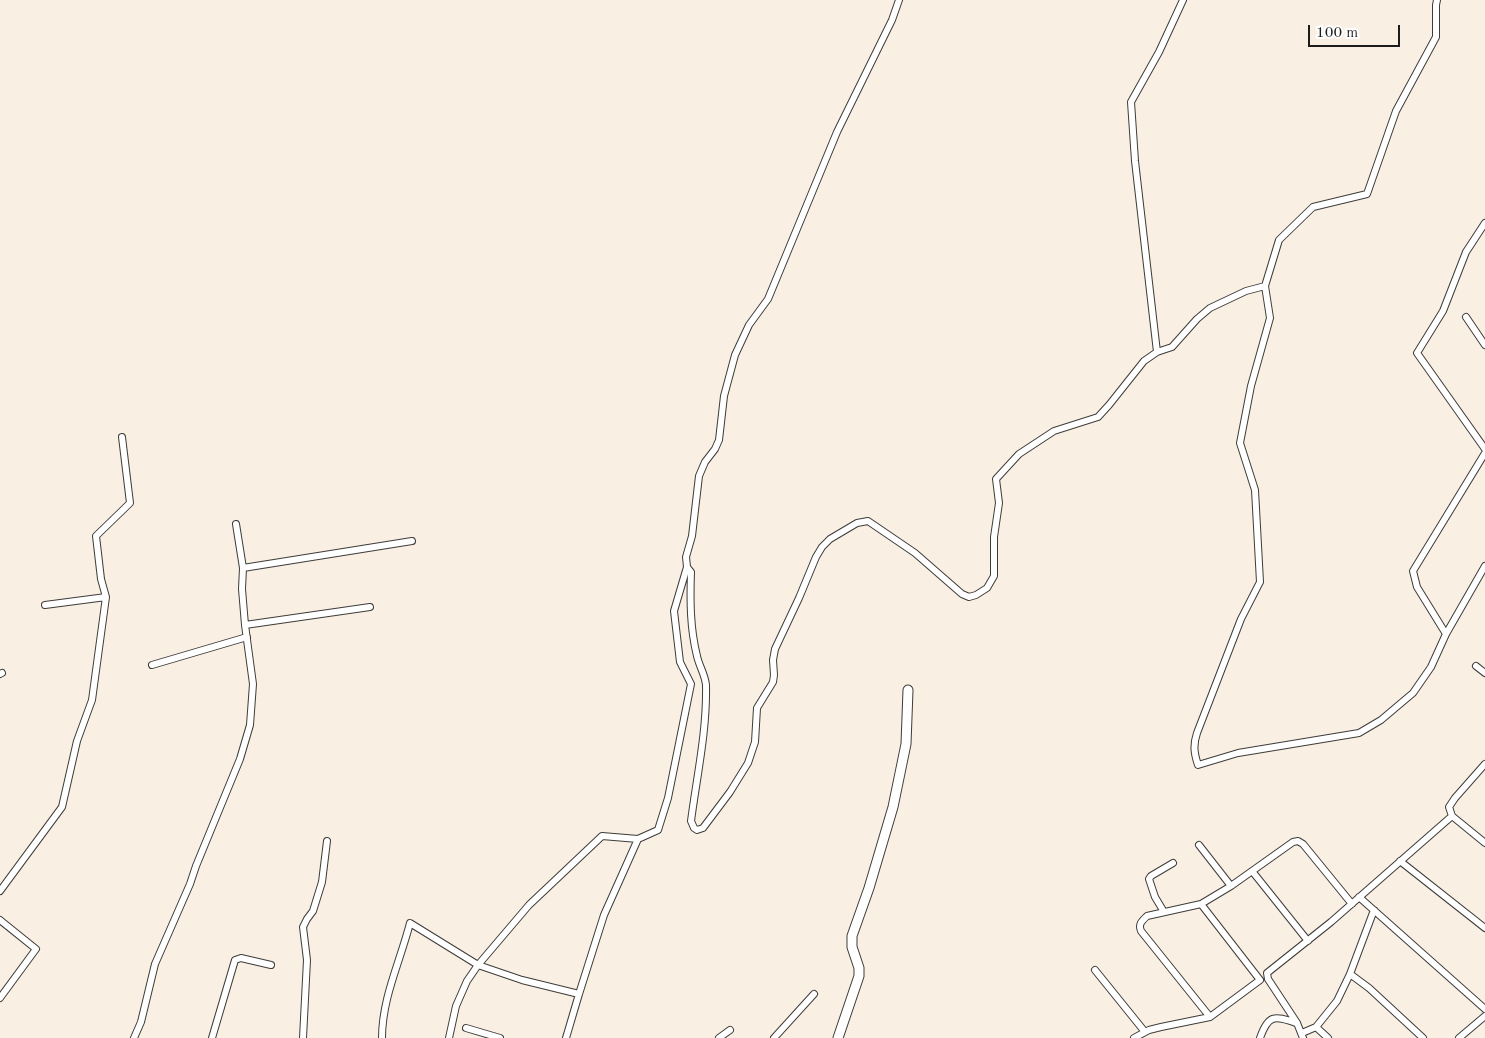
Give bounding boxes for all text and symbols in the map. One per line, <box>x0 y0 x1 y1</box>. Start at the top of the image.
scale bar <box>1310 15 1402 47</box>
text: 100 m <box>1316 26 1358 41</box>

